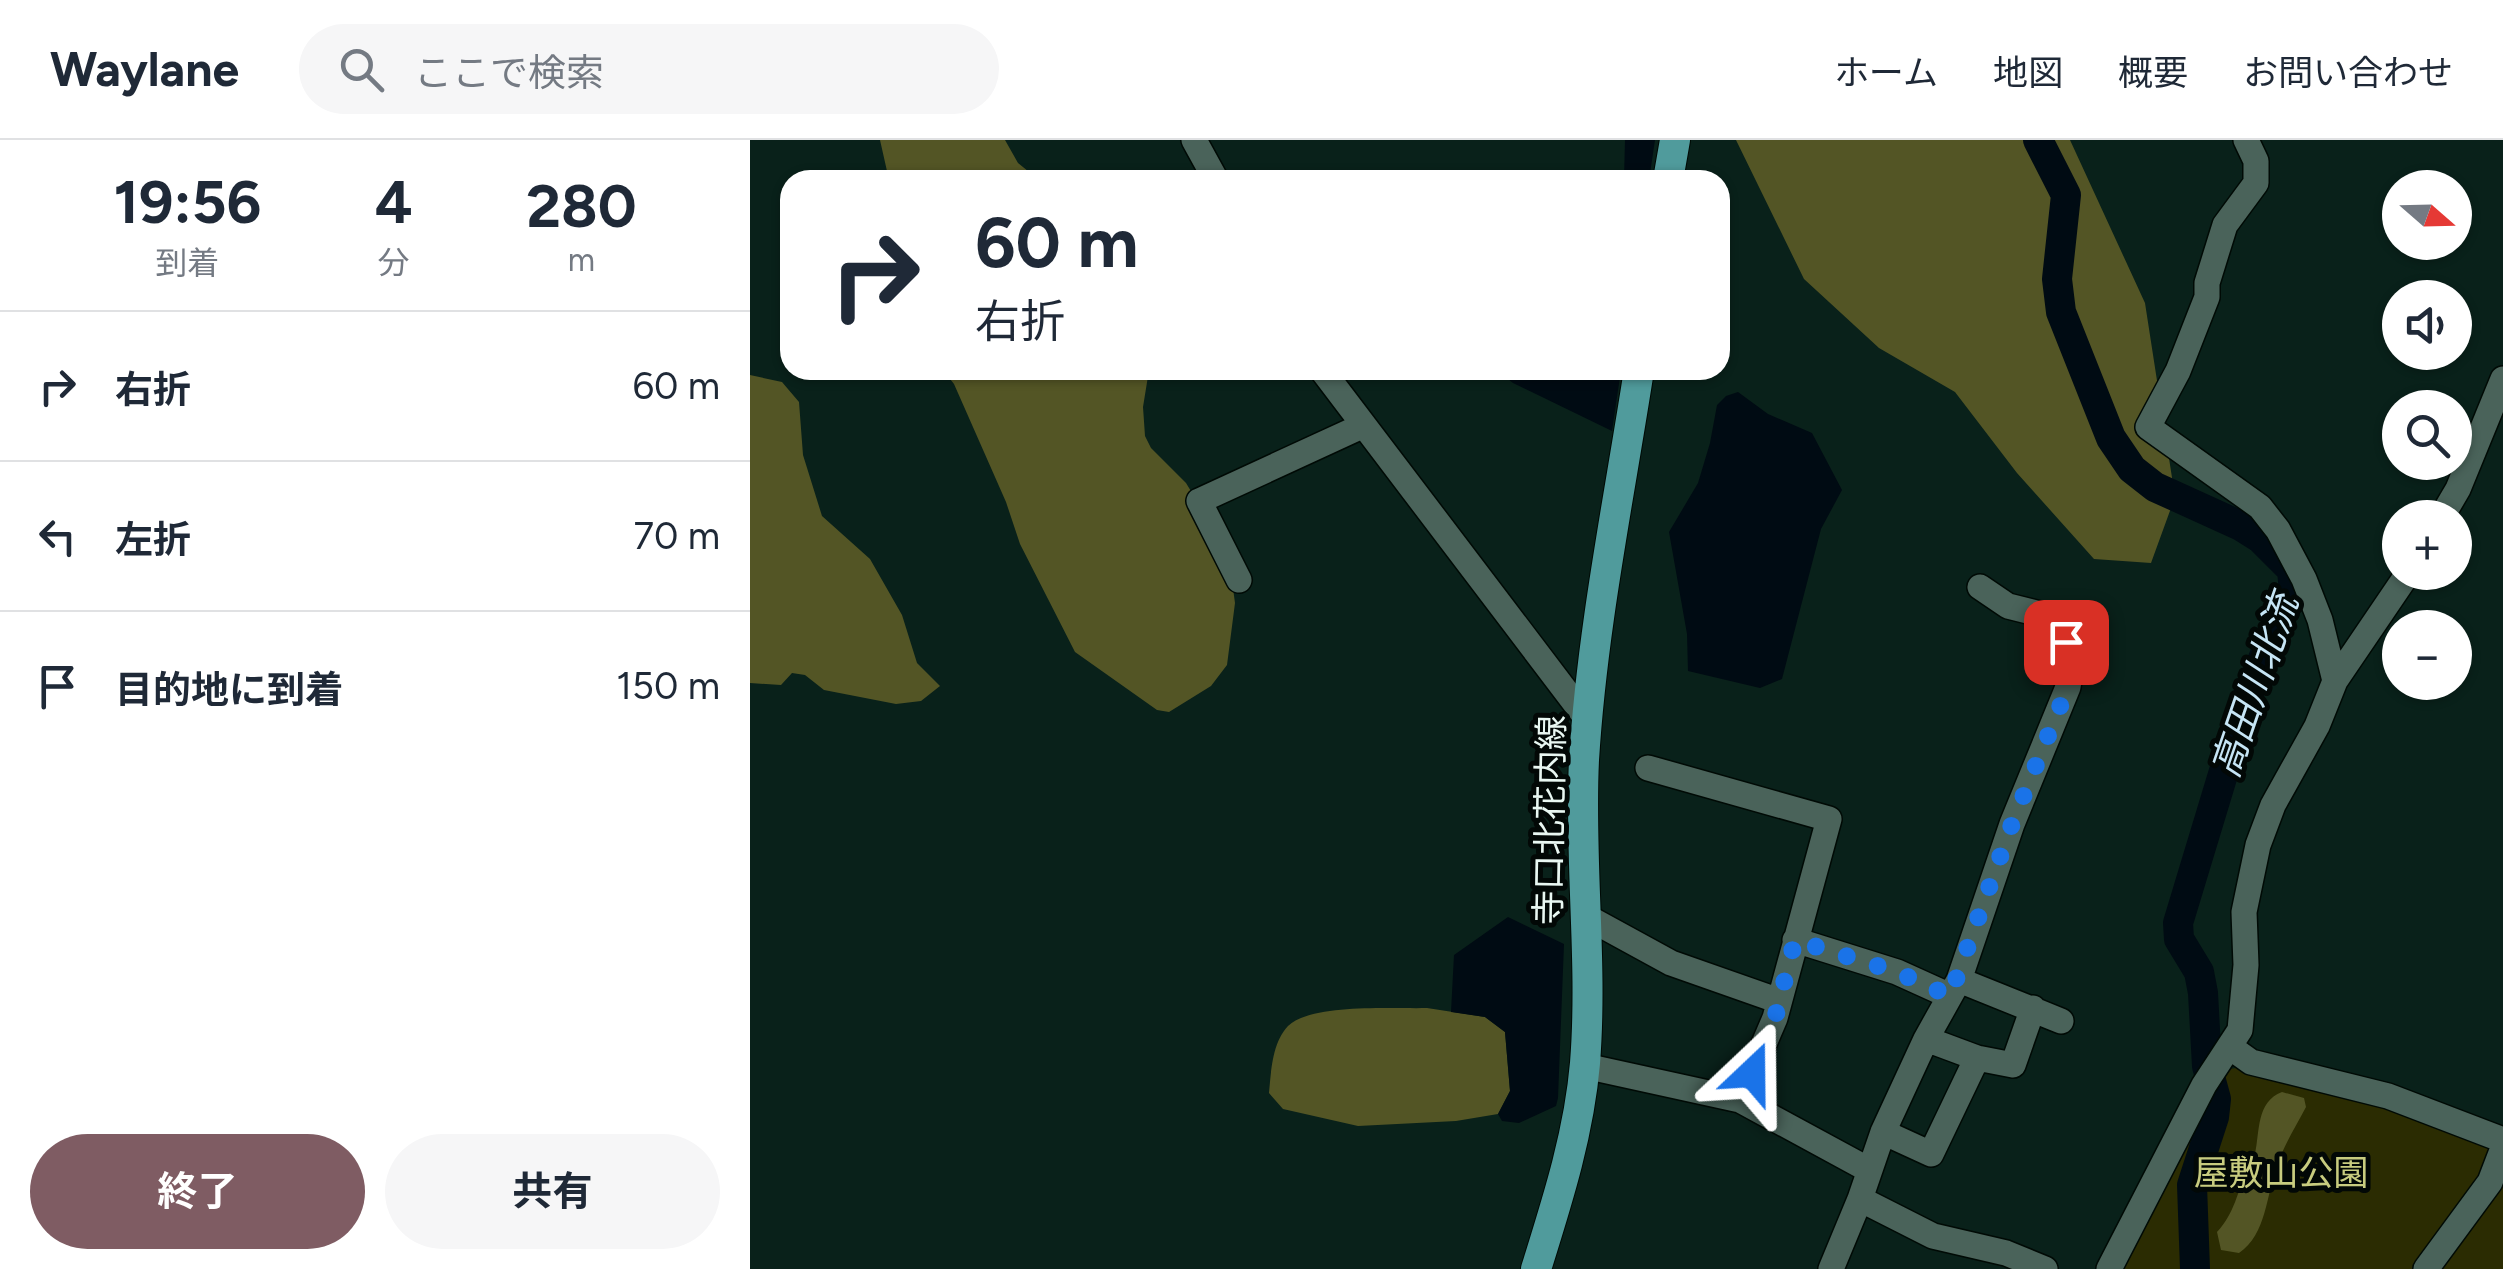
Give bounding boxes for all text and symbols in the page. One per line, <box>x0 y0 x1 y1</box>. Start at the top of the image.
search box <box>299 24 999 114</box>
text: Waylane <box>50 40 239 98</box>
icon: search <box>334 42 389 97</box>
text: ここで検索 <box>414 50 604 96</box>
text: ホーム <box>1834 52 1938 94</box>
text: 地図 <box>1993 52 2063 94</box>
text: 概要 <box>2118 52 2188 94</box>
text: お問い合わせ <box>2243 52 2453 94</box>
text: 19:56 <box>113 166 261 238</box>
text: 4 <box>375 166 413 238</box>
text: 280 <box>526 170 637 242</box>
north arrow <box>2382 170 2472 260</box>
map controls <box>2382 170 2472 700</box>
text: 60 m <box>975 200 1139 285</box>
icon: right <box>810 210 940 340</box>
text: m <box>568 241 595 279</box>
text: 到着 <box>155 244 219 282</box>
text: 分 <box>378 244 410 282</box>
button: sound <box>2382 280 2472 370</box>
text: 右折 <box>975 294 1065 348</box>
icon: right <box>30 359 85 414</box>
text: 60 m <box>632 363 720 409</box>
text: 右折 <box>115 367 191 413</box>
button: search <box>2382 390 2472 480</box>
button: + <box>2382 500 2472 590</box>
icon: left <box>30 509 85 564</box>
text: 70 m <box>634 513 720 559</box>
text: 左折 <box>115 517 191 563</box>
water label: 高田川北流 <box>2202 584 2309 783</box>
pin <box>2024 600 2109 685</box>
button: − <box>2382 610 2472 700</box>
icon: arrive <box>2039 615 2094 670</box>
icon: arrive <box>30 659 85 714</box>
text: 150 m <box>616 663 720 709</box>
text: 目的地に到着 <box>115 667 343 713</box>
street label: 寺口北花内線 <box>1527 715 1573 925</box>
position arrow <box>1700 1021 1804 1125</box>
button: 終了 <box>30 1134 365 1249</box>
button: 共有 <box>385 1134 720 1249</box>
park label: 屋敷山公園 <box>2193 1152 2369 1194</box>

